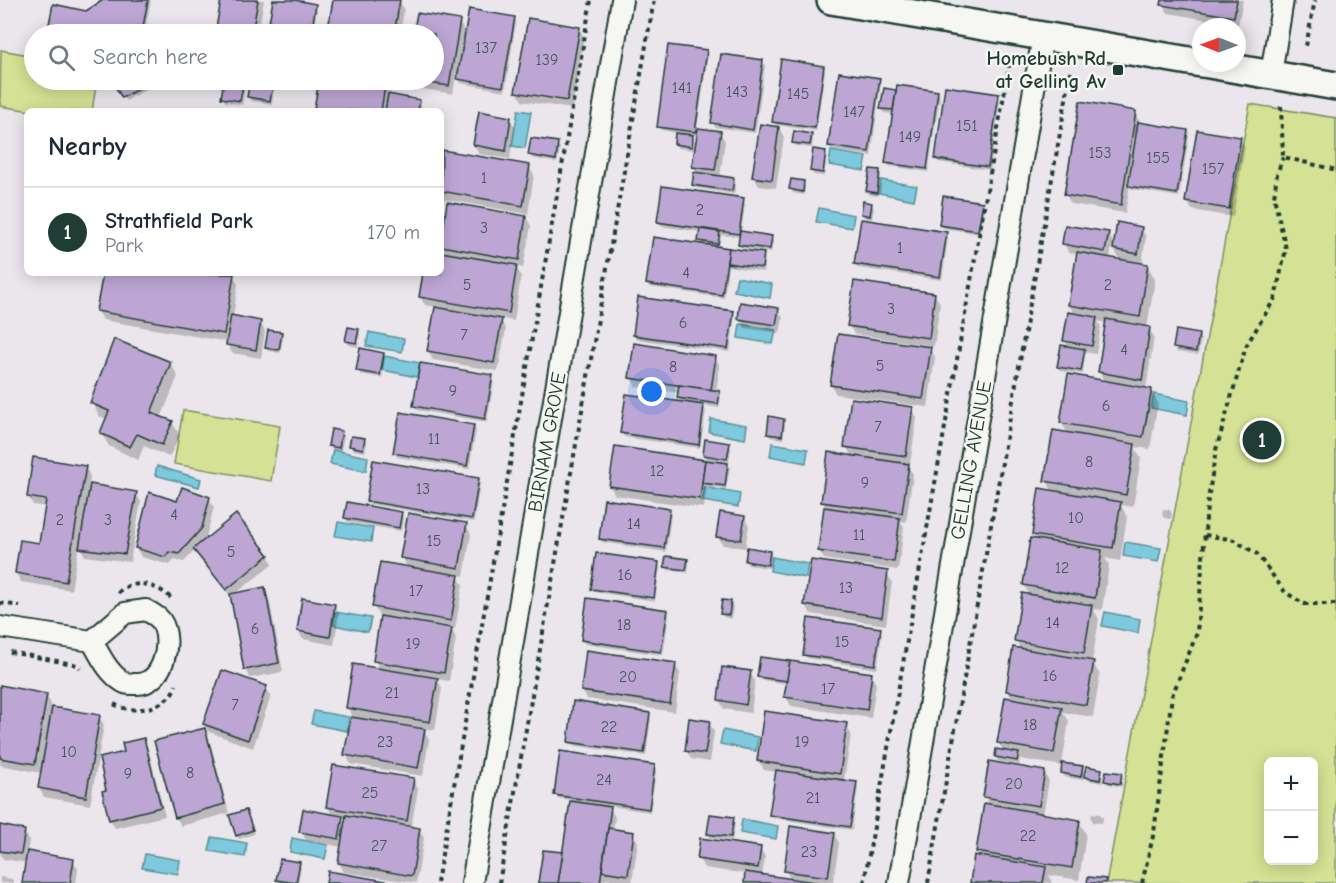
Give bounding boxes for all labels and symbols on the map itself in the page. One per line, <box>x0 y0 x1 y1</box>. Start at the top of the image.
north arrow <box>1192 18 1246 72</box>
house number: 137 <box>475 39 497 57</box>
place label: Homebush Rd at Gelling Av <box>987 47 1106 93</box>
house number: 139 <box>536 51 558 69</box>
marker: Homebush Rd at Gelling Av <box>1111 63 1125 77</box>
house number: 141 <box>672 79 692 97</box>
house number: 143 <box>726 83 748 101</box>
house number: 145 <box>787 85 809 103</box>
house number: 147 <box>843 103 865 121</box>
house number: 151 <box>956 117 978 135</box>
house number: 149 <box>899 128 921 146</box>
house number: 153 <box>1088 144 1112 162</box>
house number: 155 <box>1146 149 1170 167</box>
house number: 157 <box>1202 160 1225 178</box>
house number: 1 <box>481 169 487 187</box>
house number: 2 <box>696 201 704 219</box>
house number: 3 <box>480 219 488 237</box>
house number: 1 <box>897 239 903 257</box>
house number: 4 <box>682 264 690 282</box>
house number: 5 <box>463 276 471 294</box>
house number: 2 <box>1104 276 1112 294</box>
house number: 3 <box>887 300 895 318</box>
house number: 6 <box>679 314 687 332</box>
house number: 7 <box>460 326 468 344</box>
house number: 4 <box>1120 341 1128 359</box>
house number: 5 <box>876 357 884 375</box>
house number: 8 <box>669 358 677 376</box>
street label: BIRNAM GROVE <box>523 370 571 514</box>
your location <box>637 377 666 406</box>
street label: GELLING AVENUE <box>946 379 996 541</box>
house number: 9 <box>449 382 457 400</box>
house number: 6 <box>1102 397 1110 415</box>
house number: 7 <box>874 418 882 436</box>
pin: 1 <box>1242 418 1282 462</box>
house number: 11 <box>428 430 440 448</box>
house number: 8 <box>1085 453 1093 471</box>
house number: 12 <box>650 462 664 480</box>
house number: 9 <box>861 474 869 492</box>
house number: 13 <box>416 480 430 498</box>
house number: 4 <box>170 506 178 524</box>
house number: 10 <box>1068 509 1084 527</box>
house number: 2 <box>56 511 64 529</box>
house number: 3 <box>104 511 112 529</box>
house number: 14 <box>627 515 641 533</box>
house number: 11 <box>853 526 865 544</box>
house number: 15 <box>426 532 442 550</box>
house number: 5 <box>227 543 235 561</box>
house number: 12 <box>1055 559 1069 577</box>
house number: 16 <box>617 566 633 584</box>
house number: 13 <box>839 579 853 597</box>
house number: 17 <box>409 582 423 600</box>
house number: 14 <box>1046 614 1060 632</box>
house number: 18 <box>617 616 631 634</box>
house number: 6 <box>251 620 259 638</box>
house number: 15 <box>834 633 850 651</box>
house number: 19 <box>406 635 420 653</box>
house number: 16 <box>1042 667 1058 685</box>
house number: 20 <box>619 668 637 686</box>
house number: 17 <box>821 680 835 698</box>
house number: 21 <box>385 684 399 702</box>
house number: 7 <box>231 696 239 714</box>
house number: 18 <box>1023 716 1037 734</box>
house number: 22 <box>601 718 617 736</box>
house number: 23 <box>377 733 393 751</box>
house number: 19 <box>795 733 809 751</box>
house number: 10 <box>61 743 77 761</box>
house number: 8 <box>186 764 194 782</box>
house number: 9 <box>124 765 132 783</box>
house number: 24 <box>596 771 612 789</box>
house number: 20 <box>1005 775 1023 793</box>
house number: 25 <box>361 784 379 802</box>
house number: 21 <box>806 789 820 807</box>
house number: 22 <box>1020 827 1036 845</box>
house number: 27 <box>371 837 387 855</box>
house number: 23 <box>801 843 817 861</box>

